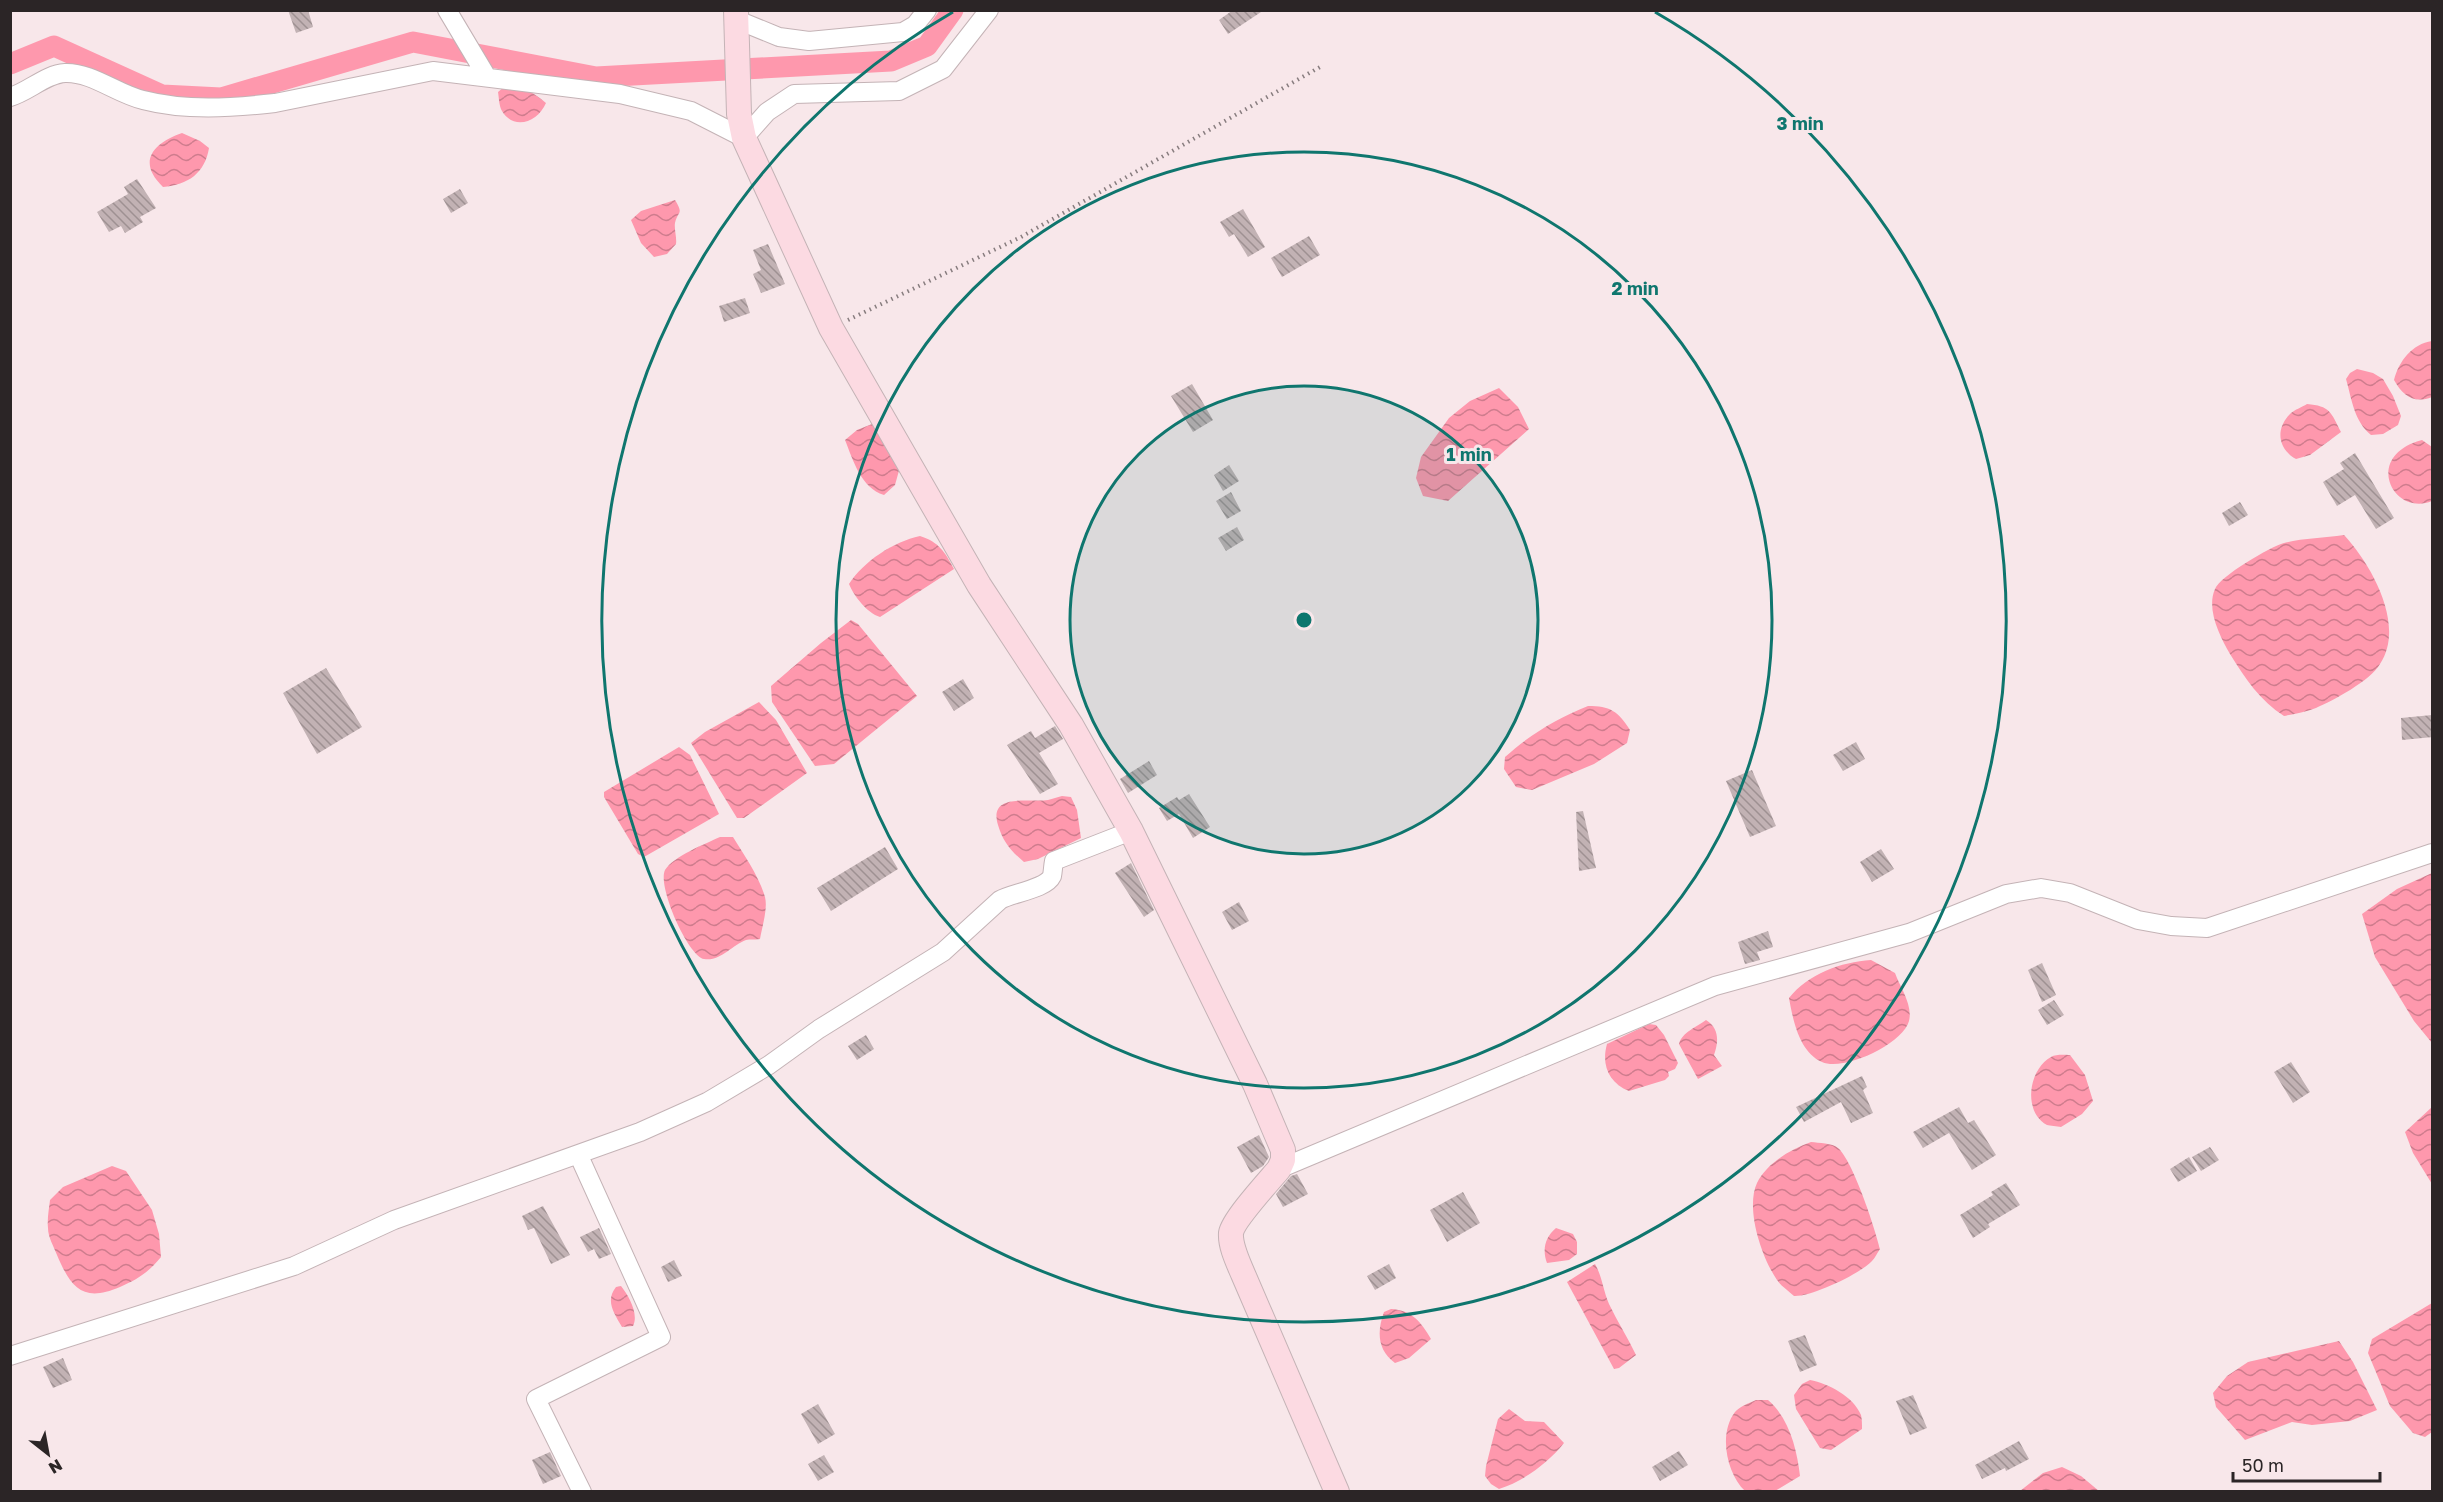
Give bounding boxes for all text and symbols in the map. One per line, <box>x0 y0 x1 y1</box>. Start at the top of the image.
text: 3 min <box>1776 112 1824 134</box>
text: 2 min <box>1611 277 1659 299</box>
text: 1 min <box>1446 443 1492 465</box>
centre of rings <box>1294 610 1314 630</box>
north arrow <box>18 1424 78 1484</box>
scale bar <box>2233 1445 2380 1483</box>
text: 50 m <box>2242 1454 2284 1476</box>
text: N <box>45 1455 66 1479</box>

